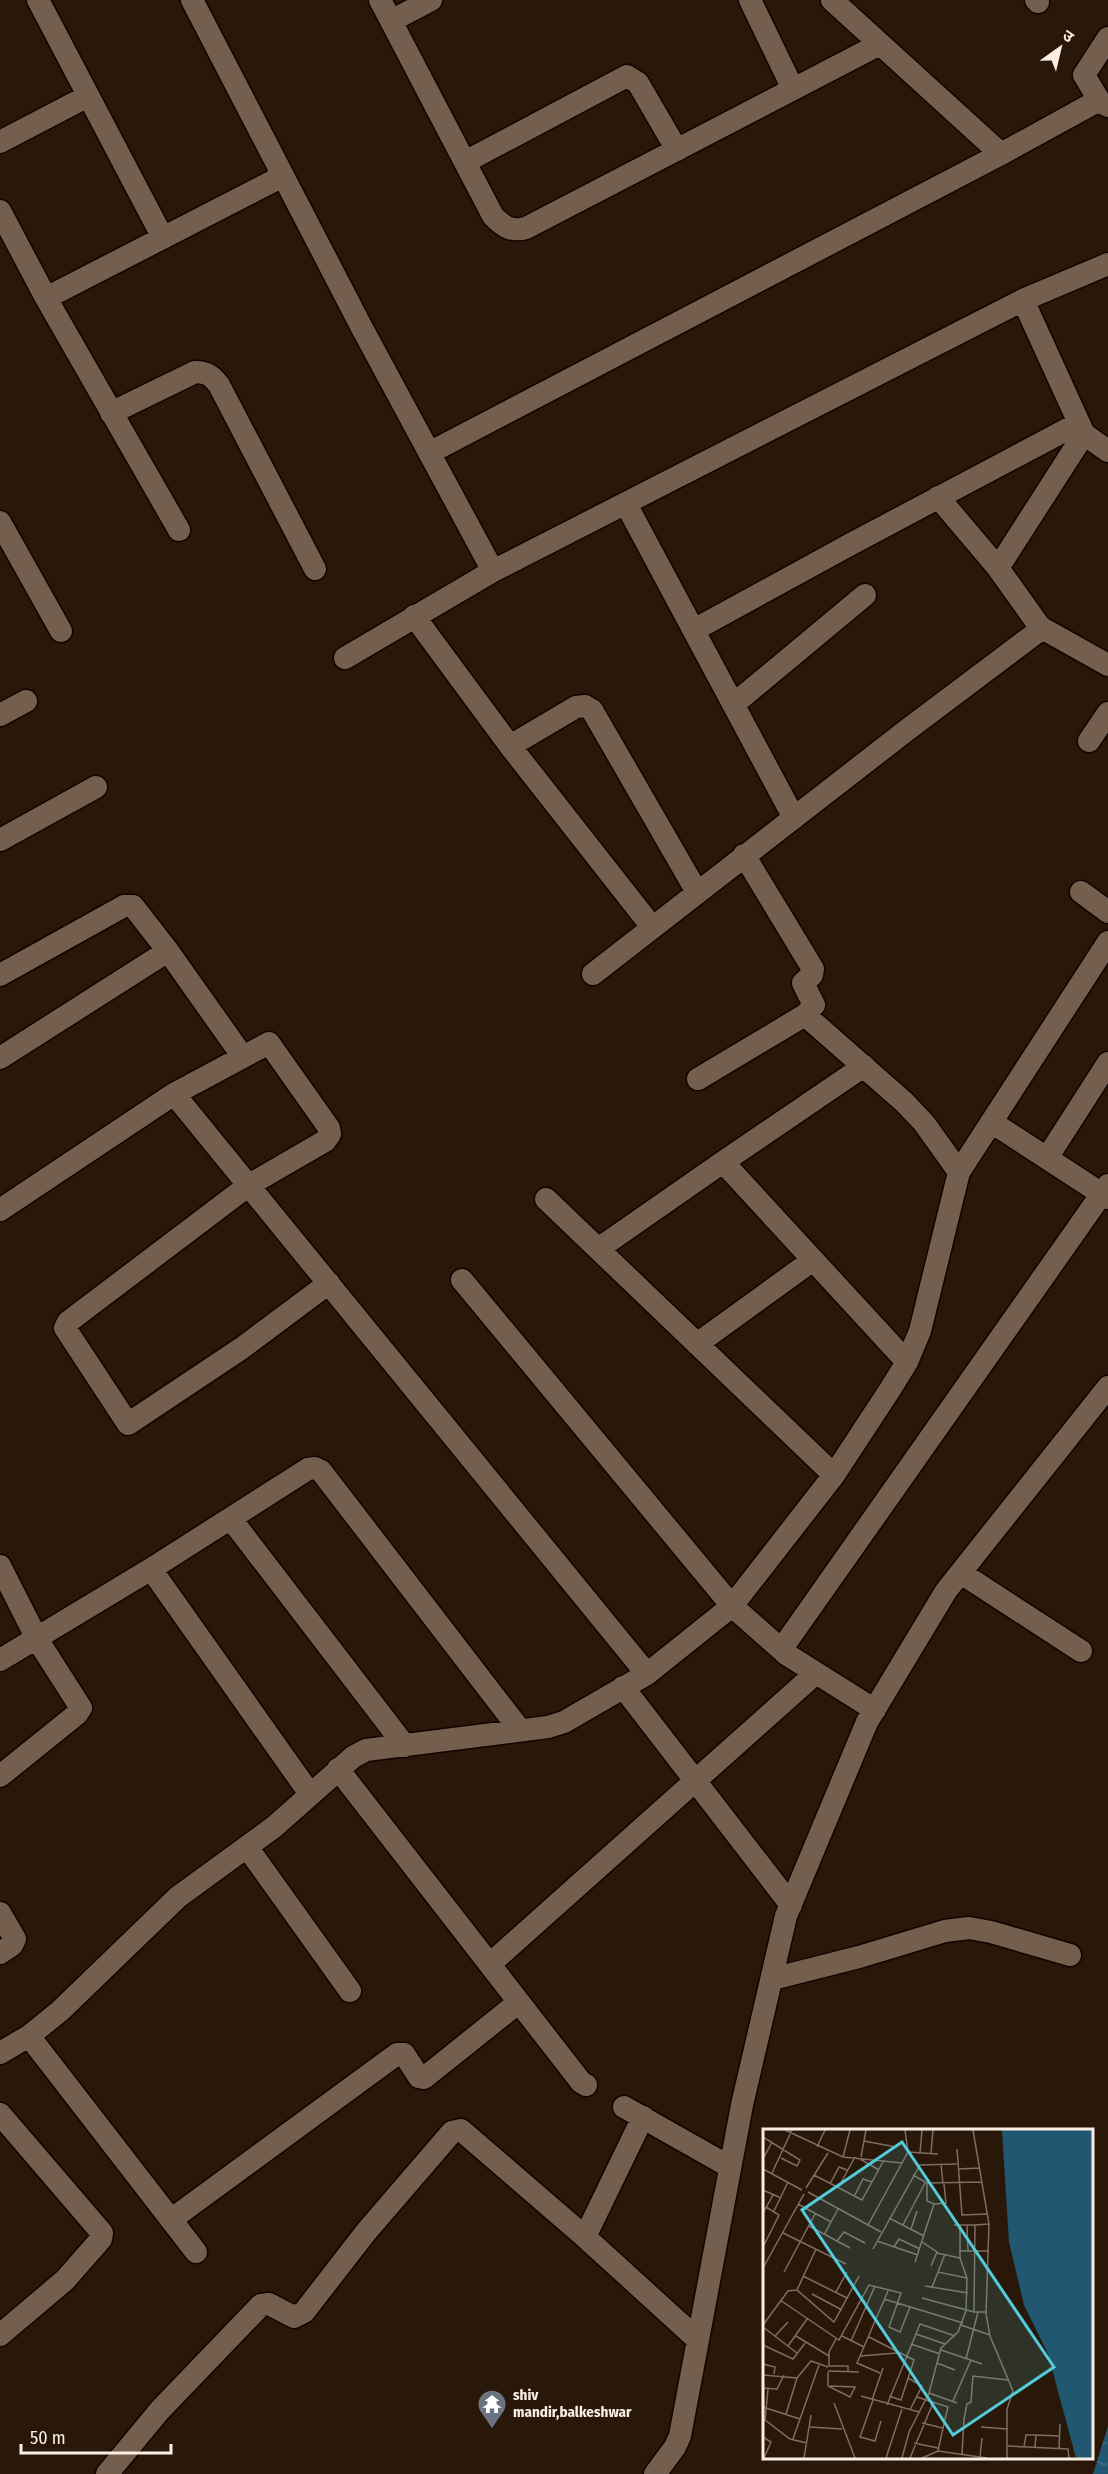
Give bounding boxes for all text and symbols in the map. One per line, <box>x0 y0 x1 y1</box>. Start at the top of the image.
north arrow <box>1030 18 1090 78</box>
text: उ <box>1059 25 1078 47</box>
inset map <box>763 2129 1093 2459</box>
place label: shiv mandir,balkeshwar <box>513 2386 632 2421</box>
temple icon: shiv mandir,balkeshwar <box>476 2388 508 2430</box>
scale bar <box>21 2417 171 2455</box>
text: 50 m <box>30 2427 66 2449</box>

